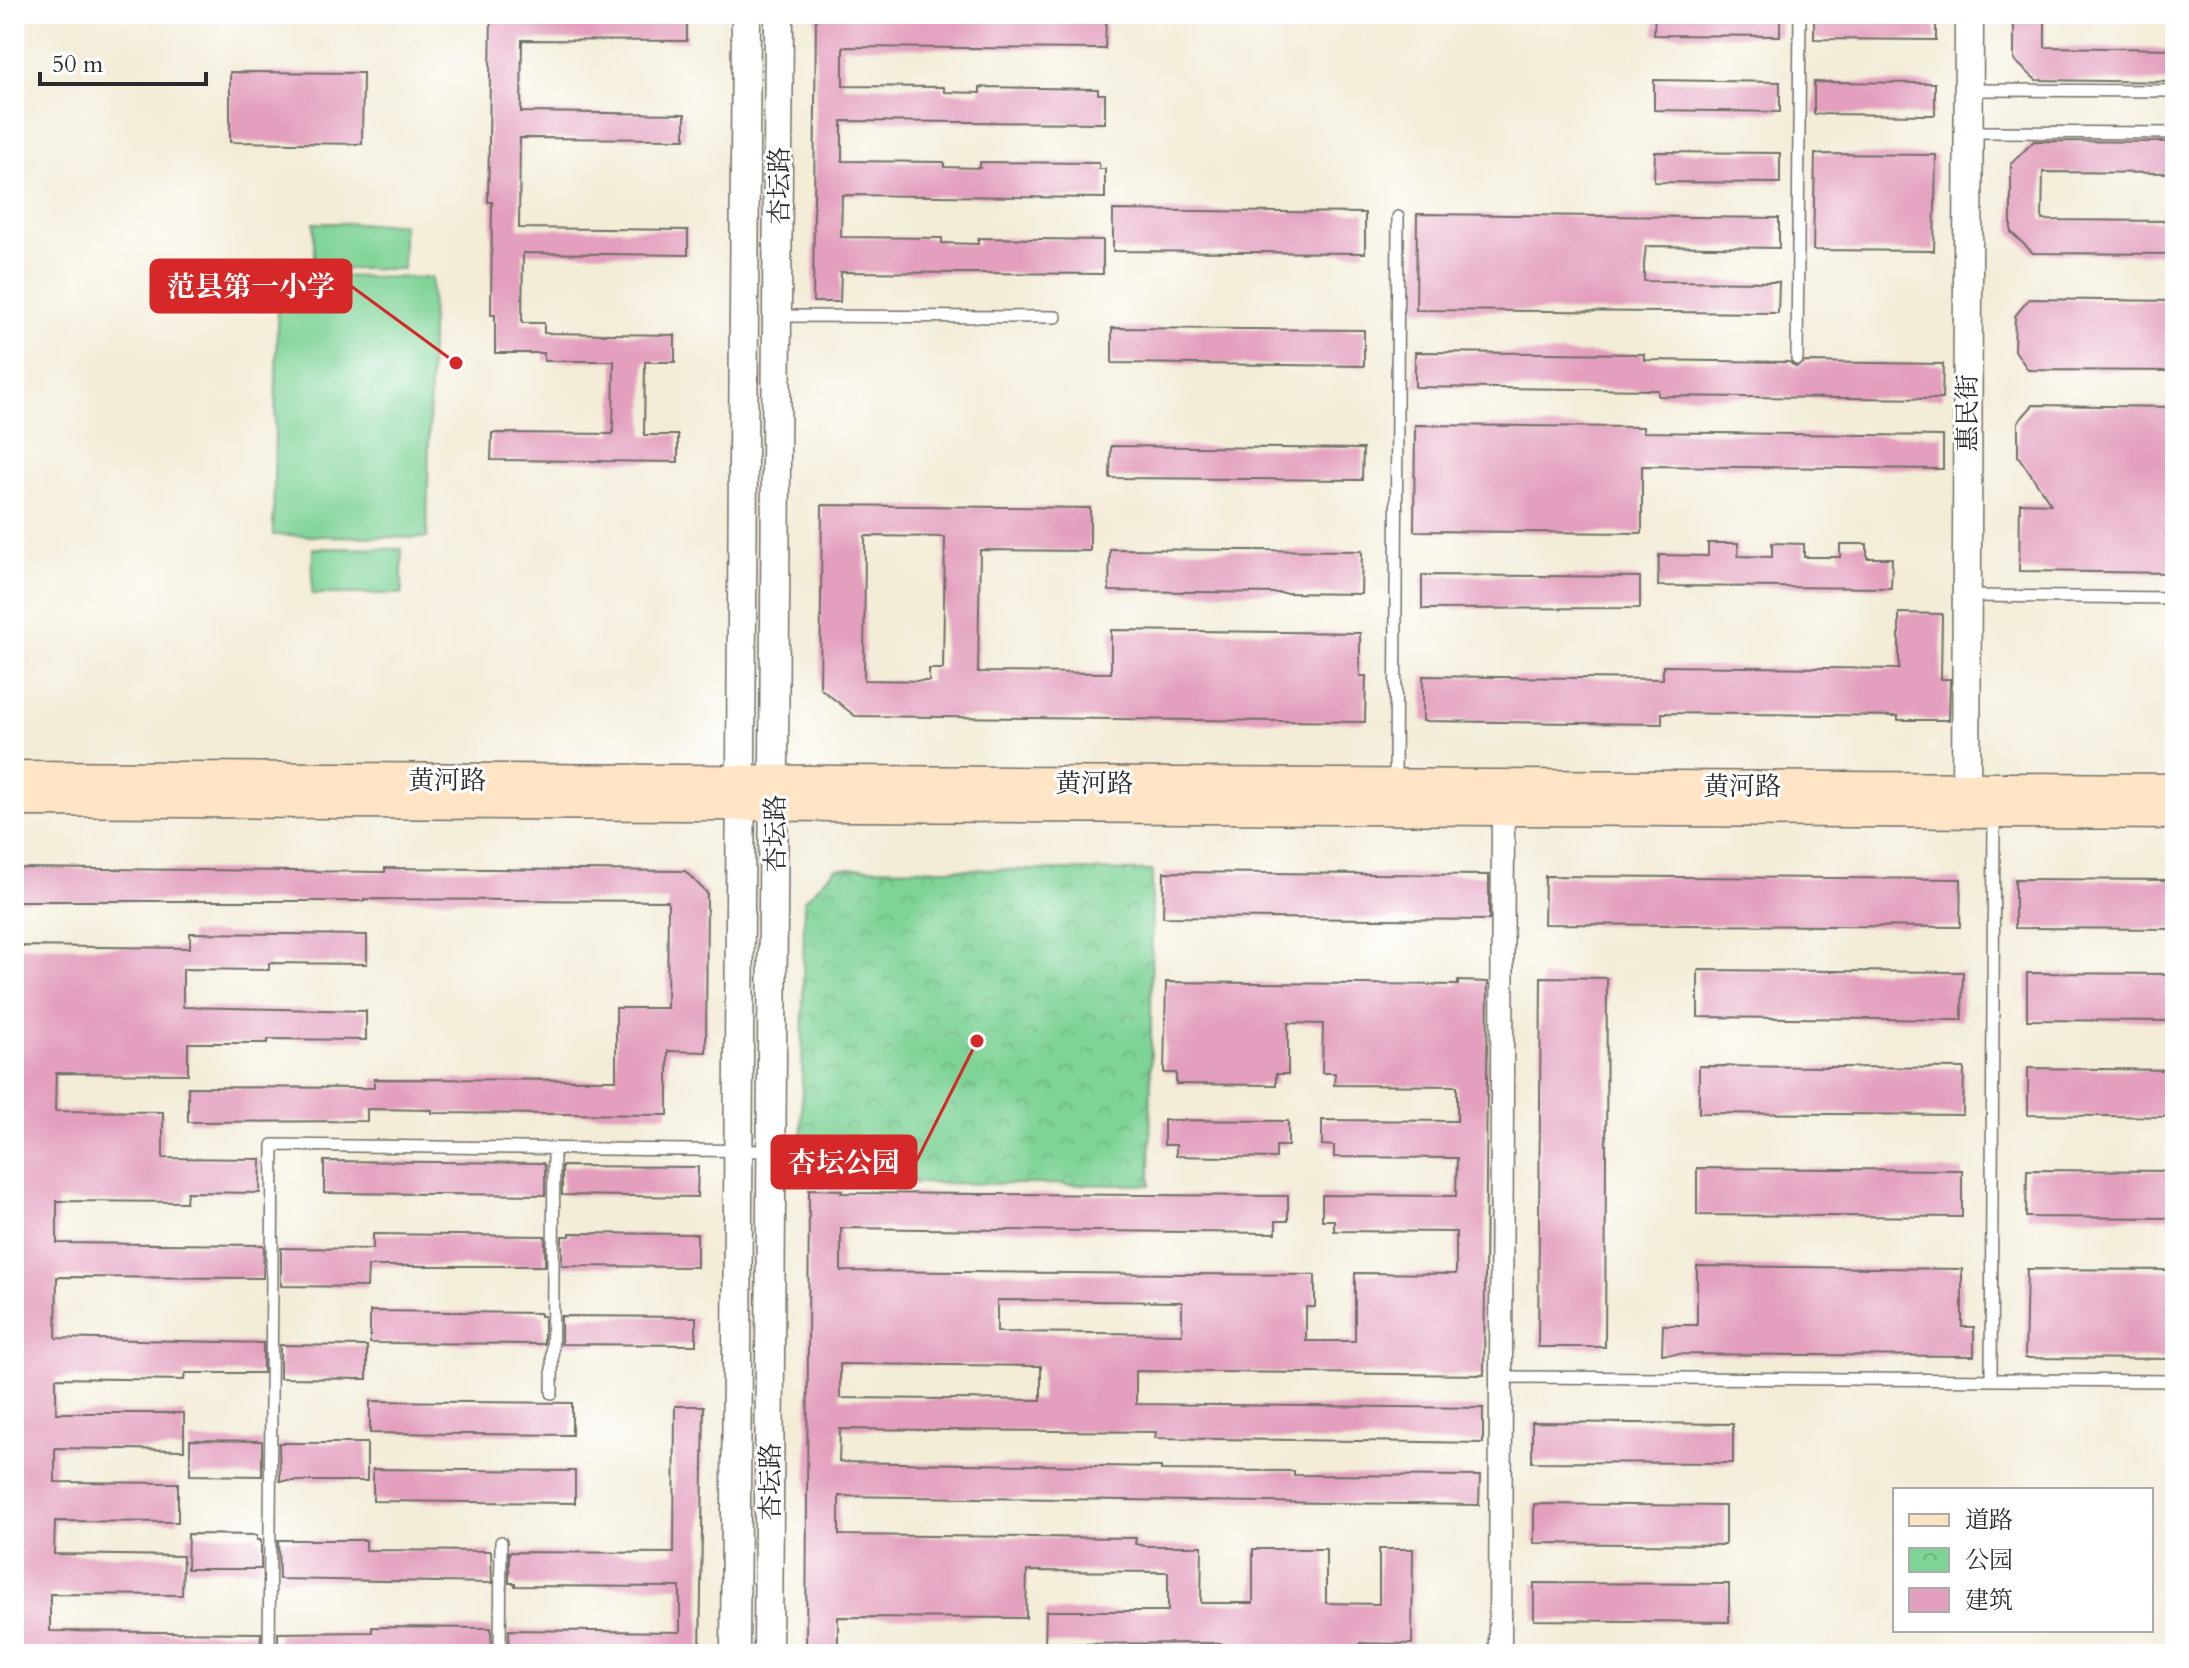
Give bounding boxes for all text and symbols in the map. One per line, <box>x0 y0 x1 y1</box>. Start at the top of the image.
scale bar <box>40 36 206 86</box>
text: 50 m <box>52 48 104 81</box>
street label: 杏坛路 <box>762 147 797 225</box>
callout: 范县第一小学 <box>151 260 351 312</box>
text: 范县第一小学 <box>167 268 335 306</box>
street label: 惠民街 <box>1950 374 1985 452</box>
street label: 黄河路 <box>408 763 486 798</box>
street label: 黄河路 <box>1055 766 1133 801</box>
street label: 黄河路 <box>1703 769 1781 804</box>
street label: 杏坛路 <box>758 795 793 873</box>
callout: 杏坛公园 <box>772 1136 916 1188</box>
text: 杏坛公园 <box>788 1144 900 1182</box>
street label: 杏坛路 <box>753 1443 788 1521</box>
legend <box>1893 1488 2153 1632</box>
text: 道路 <box>1965 1504 2013 1537</box>
text: 公园 <box>1965 1544 2013 1577</box>
text: 建筑 <box>1965 1584 2013 1617</box>

